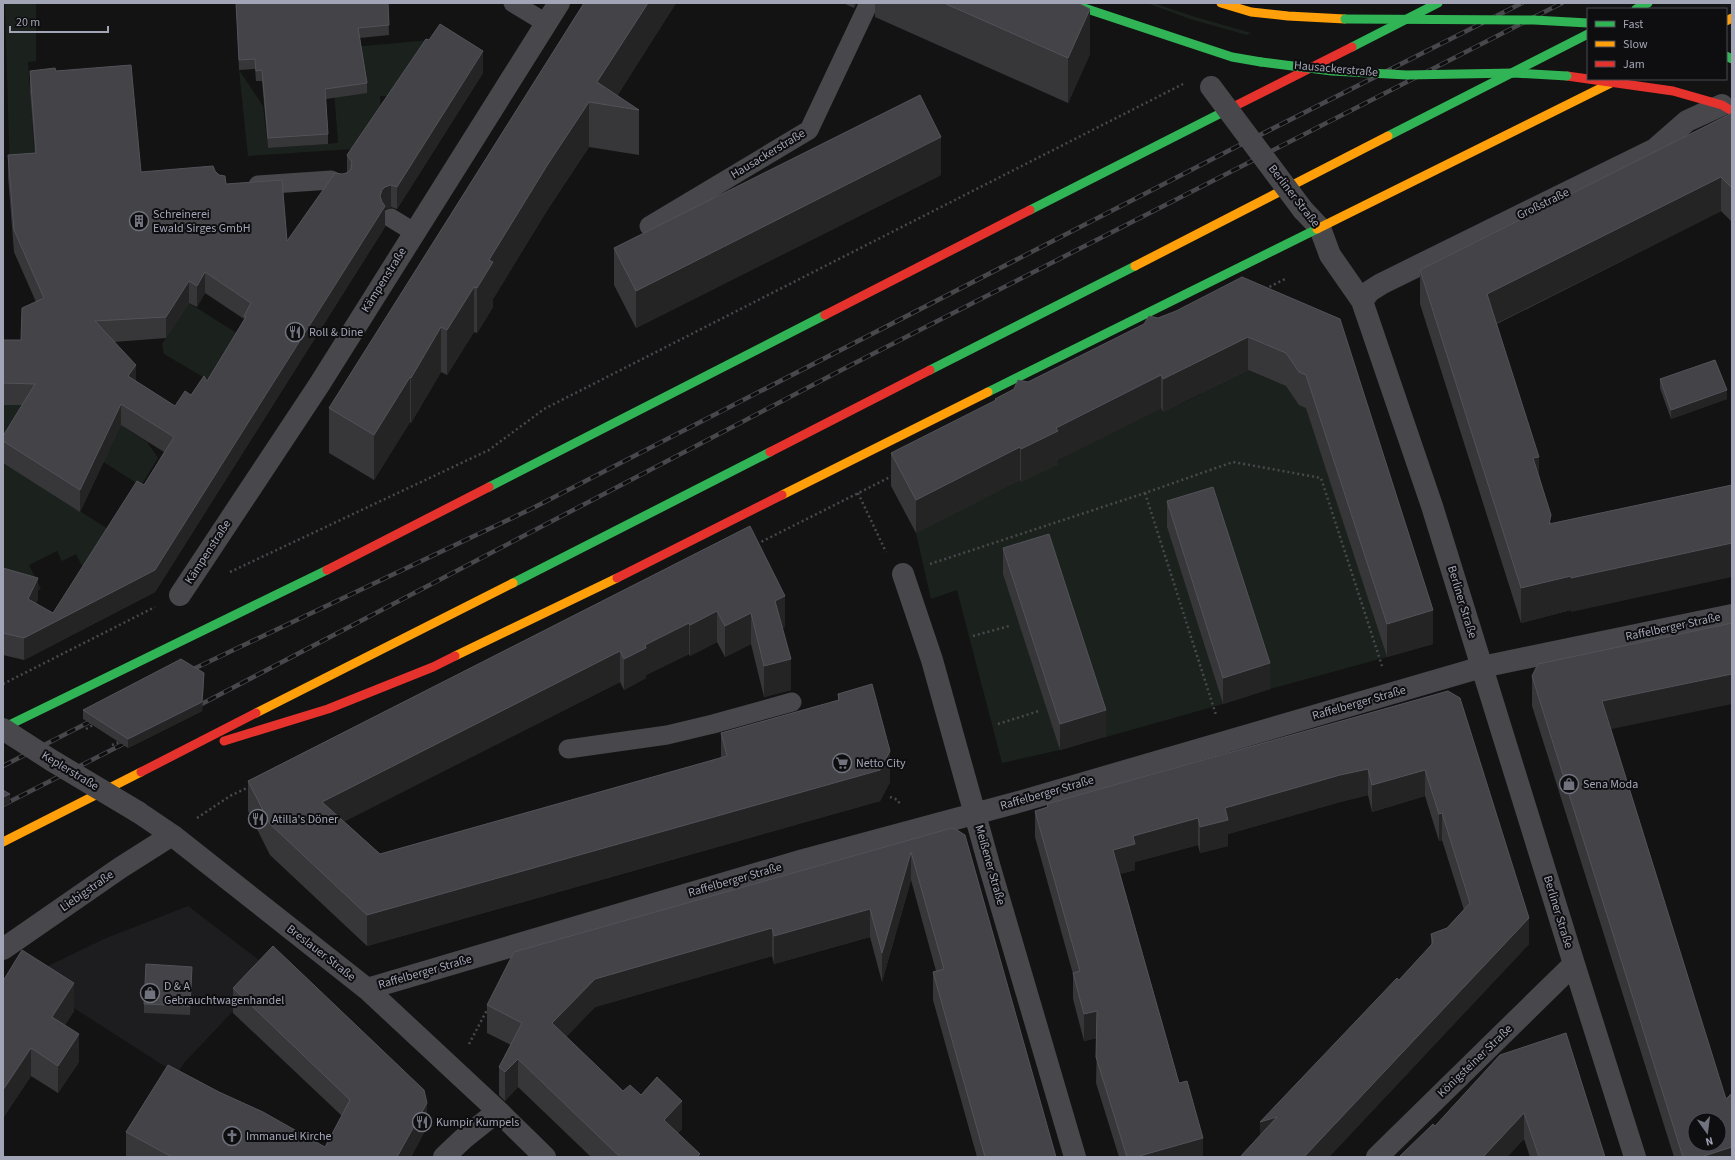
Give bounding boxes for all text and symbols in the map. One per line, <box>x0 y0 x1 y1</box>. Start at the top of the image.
scale bar <box>10 8 108 34</box>
legend <box>1587 8 1727 80</box>
text: 20 m <box>16 14 40 31</box>
text: Fast <box>1623 16 1643 33</box>
text: Slow <box>1623 36 1648 53</box>
text: Jam <box>1623 56 1645 73</box>
street label: Hausackerstraße <box>1293 57 1379 81</box>
street label: Hausackerstraße <box>727 125 809 183</box>
street label: Berliner Straße <box>1264 161 1324 231</box>
street label: Großstraße <box>1514 184 1572 224</box>
place label: Schreinerei Ewald Sirges GmbH <box>153 206 250 237</box>
building icon: Schreinerei Ewald Sirges GmbH <box>128 210 150 232</box>
street label: Kämpenstraße <box>357 244 411 316</box>
restaurant icon: Roll & Dine <box>284 321 306 343</box>
place label: Roll & Dine <box>309 324 363 341</box>
street label: Kämpenstraße <box>181 516 235 588</box>
street label: Berliner Straße <box>1443 564 1481 640</box>
street label: Raffelberger Straße <box>1624 609 1722 645</box>
street label: Raffelberger Straße <box>1310 681 1408 724</box>
street label: Keplerstraße <box>38 747 102 795</box>
supermarket icon: Netto City <box>831 752 853 774</box>
place label: Netto City <box>856 755 906 772</box>
street label: Raffelberger Straße <box>998 771 1096 814</box>
shop icon: Sena Moda <box>1558 773 1580 795</box>
place label: Sena Moda <box>1583 776 1638 793</box>
restaurant icon: Atilla's Döner <box>247 808 269 830</box>
place label: Atilla's Döner <box>272 811 339 828</box>
street label: Meißener Straße <box>970 823 1010 907</box>
street label: Raffelberger Straße <box>686 858 784 901</box>
street label: Liebigstraße <box>57 866 117 916</box>
street label: Berliner Straße <box>1539 874 1577 950</box>
street label: Breslauer Straße <box>283 921 359 985</box>
street label: Raffelberger Straße <box>376 950 474 993</box>
place label: D & A Gebrauchtwagenhandel <box>164 978 284 1009</box>
shop icon: D & A Gebrauchtwagenhandel <box>139 982 161 1004</box>
street label: Königsteiner Straße <box>1434 1021 1516 1101</box>
restaurant icon: Kumpir Kumpels <box>411 1111 433 1133</box>
north arrow <box>1687 1112 1727 1152</box>
place label: Kumpir Kumpels <box>436 1114 519 1131</box>
church icon: Immanuel Kirche <box>221 1125 243 1147</box>
place label: Immanuel Kirche <box>246 1128 332 1145</box>
text: N <box>1704 1133 1715 1149</box>

